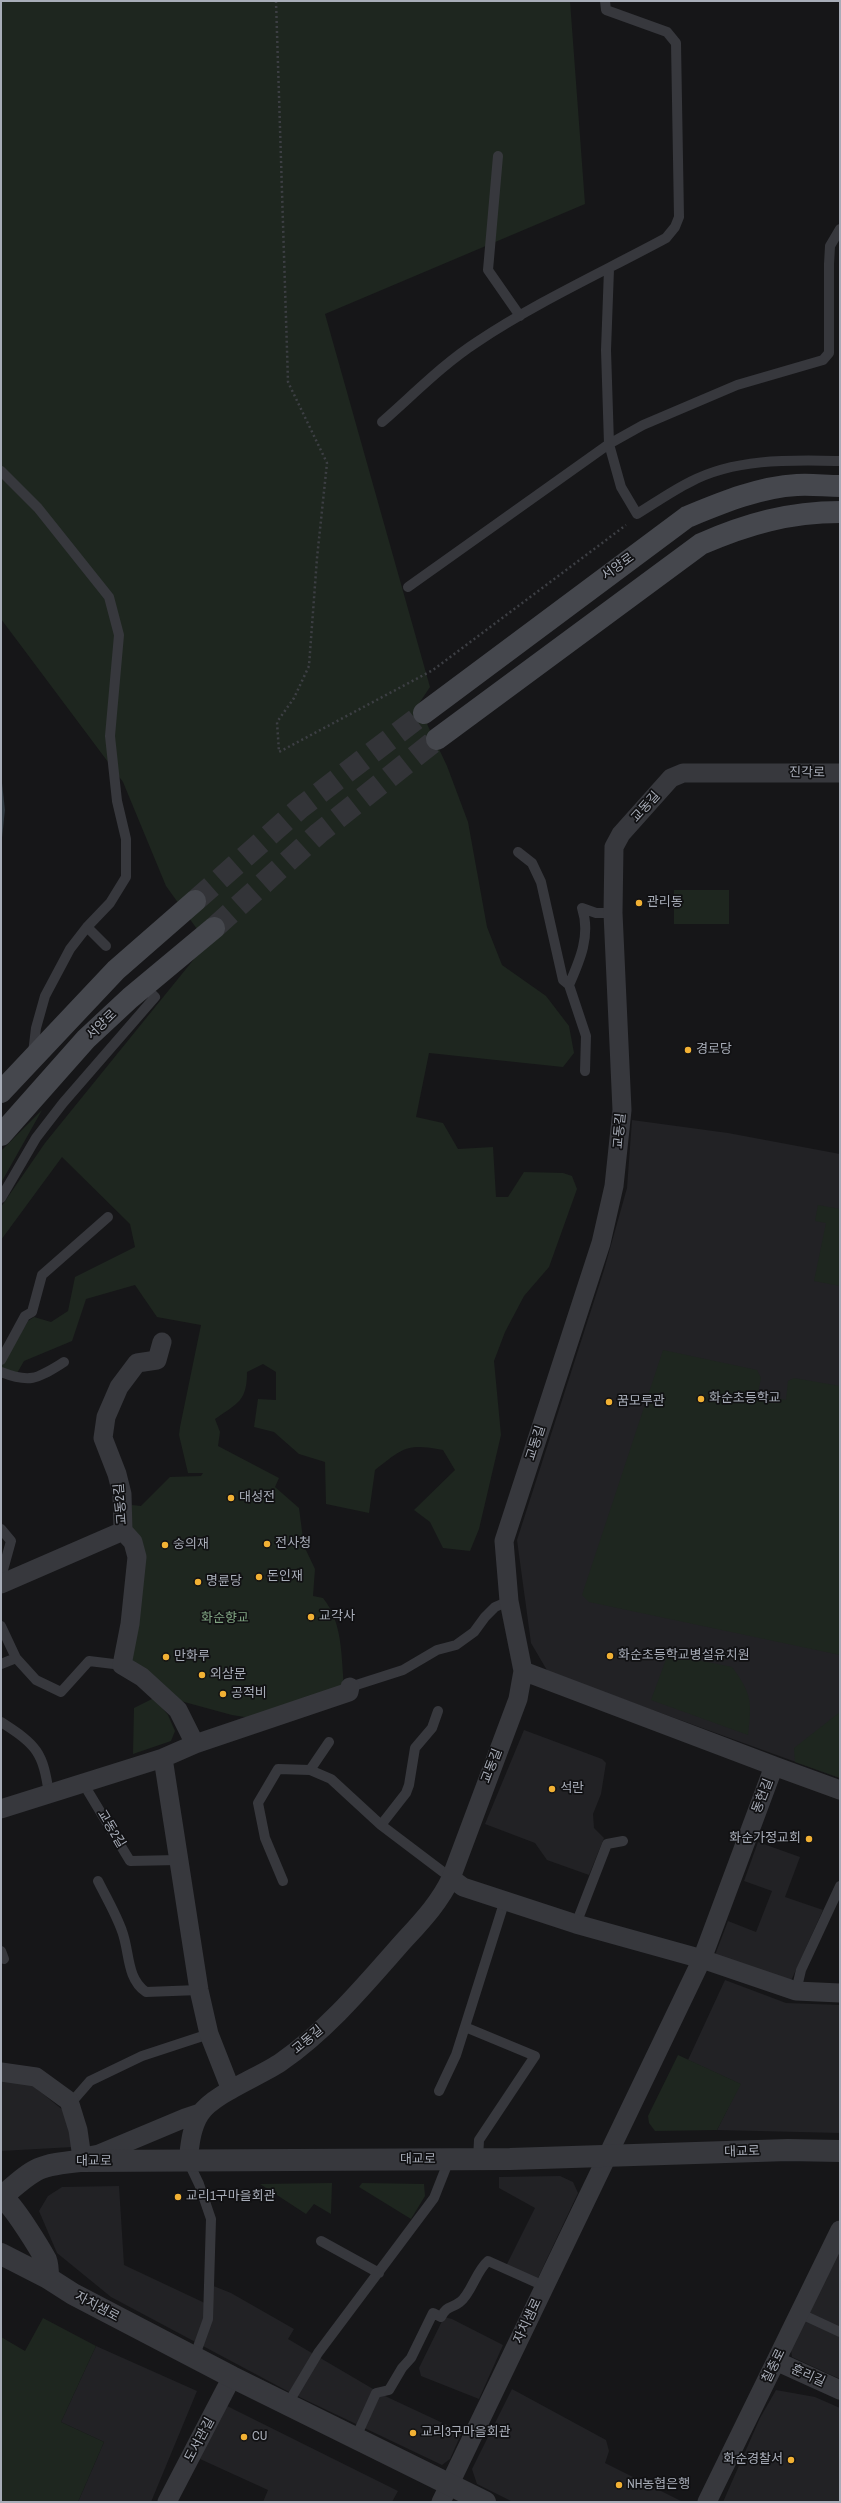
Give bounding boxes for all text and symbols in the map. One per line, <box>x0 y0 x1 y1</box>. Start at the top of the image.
street label: 서양로 <box>599 550 637 584</box>
street label: 진각로 <box>789 765 825 781</box>
street label: 교동길 <box>628 788 664 826</box>
place label: 관리동 <box>647 895 683 911</box>
marker: 관리동 <box>634 898 644 908</box>
street label: 서양로 <box>84 1007 120 1043</box>
place label: 경로당 <box>696 1042 732 1058</box>
marker: 경로당 <box>683 1045 693 1055</box>
street label: 교동길 <box>611 1112 629 1150</box>
place label: 화순초등학교 <box>709 1391 781 1407</box>
place label: 꿈모루관 <box>617 1394 665 1410</box>
marker: 화순초등학교 <box>696 1394 706 1404</box>
marker: 꿈모루관 <box>604 1397 614 1407</box>
street label: 교동길 <box>523 1424 549 1462</box>
street label: 교동2길 <box>111 1482 131 1526</box>
place label: 대성전 <box>239 1490 275 1506</box>
marker: 대성전 <box>226 1493 236 1503</box>
place label: 전사청 <box>275 1536 311 1552</box>
place label: 숭의재 <box>173 1537 209 1553</box>
marker: 전사청 <box>262 1539 272 1549</box>
marker: 숭의재 <box>160 1540 170 1550</box>
place label: 돈인재 <box>267 1569 303 1585</box>
marker: 돈인재 <box>254 1572 264 1582</box>
place label: 명륜당 <box>206 1574 242 1590</box>
marker: 명륜당 <box>193 1577 203 1587</box>
place label: 교각사 <box>319 1609 355 1625</box>
park label: 화순향교 <box>201 1611 249 1627</box>
marker: 교각사 <box>306 1612 316 1622</box>
place label: 화순초등학교병설유치원 <box>618 1648 750 1664</box>
place label: 만화루 <box>174 1649 210 1665</box>
marker: 화순초등학교병설유치원 <box>605 1651 615 1661</box>
marker: 만화루 <box>161 1652 171 1662</box>
place label: 외삼문 <box>210 1667 246 1683</box>
marker: 외삼문 <box>197 1670 207 1680</box>
place label: 공적비 <box>231 1686 267 1702</box>
marker: 공적비 <box>218 1689 228 1699</box>
street label: 교동길 <box>478 1746 506 1786</box>
street label: 동헌길 <box>749 1776 777 1816</box>
place label: 석란 <box>560 1781 584 1797</box>
marker: 석란 <box>547 1784 557 1794</box>
street label: 교동2길 <box>94 1807 128 1851</box>
place label: 화순가정교회 <box>729 1831 801 1847</box>
marker: 화순가정교회 <box>804 1834 814 1844</box>
street label: 교동길 <box>289 2022 327 2058</box>
street label: 대교로 <box>724 2144 760 2160</box>
street label: 대교로 <box>400 2152 436 2168</box>
street label: 대교로 <box>76 2154 112 2170</box>
place label: 교리1구마을회관 <box>186 2189 276 2205</box>
marker: 교리1구마을회관 <box>173 2192 183 2202</box>
street label: 자치샘로 <box>72 2289 122 2325</box>
street label: 자치샘로 <box>511 2296 545 2346</box>
street label: 칠충로 <box>759 2346 789 2386</box>
street label: 훈리길 <box>788 2362 828 2390</box>
street label: 도서관길 <box>182 2415 218 2465</box>
place label: 교리3구마을회관 <box>421 2425 511 2441</box>
marker: 교리3구마을회관 <box>408 2428 418 2438</box>
place label: CU <box>252 2429 267 2445</box>
marker: CU <box>239 2432 249 2442</box>
place label: 화순경찰서 <box>723 2452 783 2468</box>
marker: 화순경찰서 <box>786 2455 796 2465</box>
place label: NH농협은행 <box>627 2477 690 2493</box>
marker: NH농협은행 <box>614 2480 624 2490</box>

